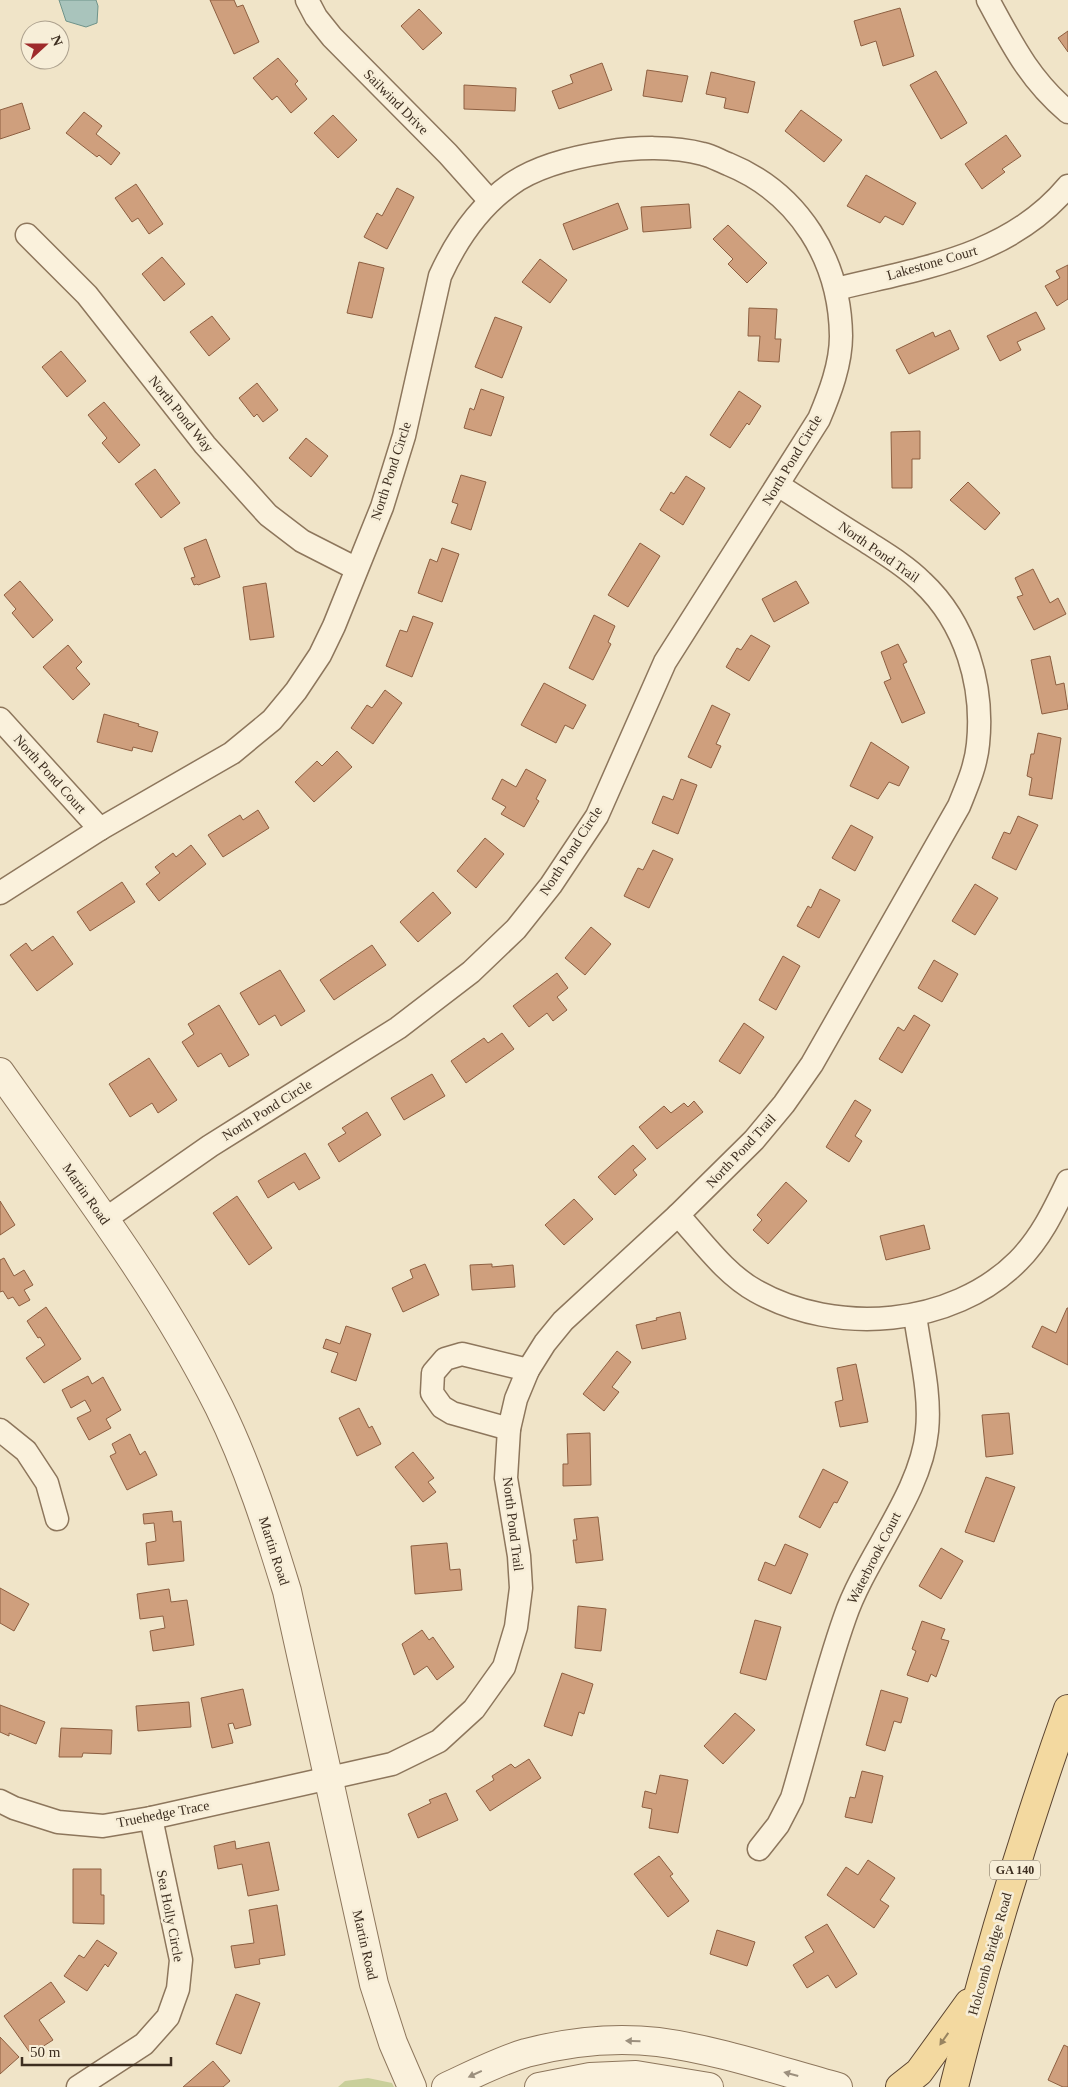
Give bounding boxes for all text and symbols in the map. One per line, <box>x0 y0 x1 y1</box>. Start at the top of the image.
north arrow <box>20 20 70 70</box>
text: N <box>48 33 65 48</box>
street label: Sailwind Drive <box>361 67 431 137</box>
street label: Lakestone Court <box>885 243 979 283</box>
street label: North Pond Way <box>146 373 216 455</box>
street label: North Pond Circle <box>759 412 825 508</box>
street label: North Pond Circle <box>368 420 414 522</box>
street label: North Pond Trail <box>836 519 922 585</box>
street label: North Pond Court <box>11 732 89 816</box>
street label: North Pond Circle <box>537 804 605 898</box>
street label: North Pond Circle <box>219 1076 315 1144</box>
street label: North Pond Trail <box>703 1111 779 1191</box>
street label: Martin Road <box>59 1161 113 1227</box>
street label: North Pond Trail <box>500 1476 526 1572</box>
street label: Waterbrook Court <box>844 1509 904 1606</box>
street label: Martin Road <box>256 1515 292 1587</box>
street label: Truehedge Trace <box>115 1798 211 1830</box>
road number: GA 140 <box>990 1860 1040 1880</box>
street label: Sea Holly Circle <box>154 1869 186 1963</box>
street label: Holcomb Bridge Road <box>965 1891 1015 2017</box>
street label: Martin Road <box>350 1909 380 1981</box>
one-way arrow <box>939 2032 949 2046</box>
scale bar <box>22 2034 171 2066</box>
one-way arrow <box>624 2036 640 2044</box>
text: 50 m <box>30 2044 61 2060</box>
one-way arrow <box>468 2070 482 2078</box>
one-way arrow <box>784 2070 799 2078</box>

